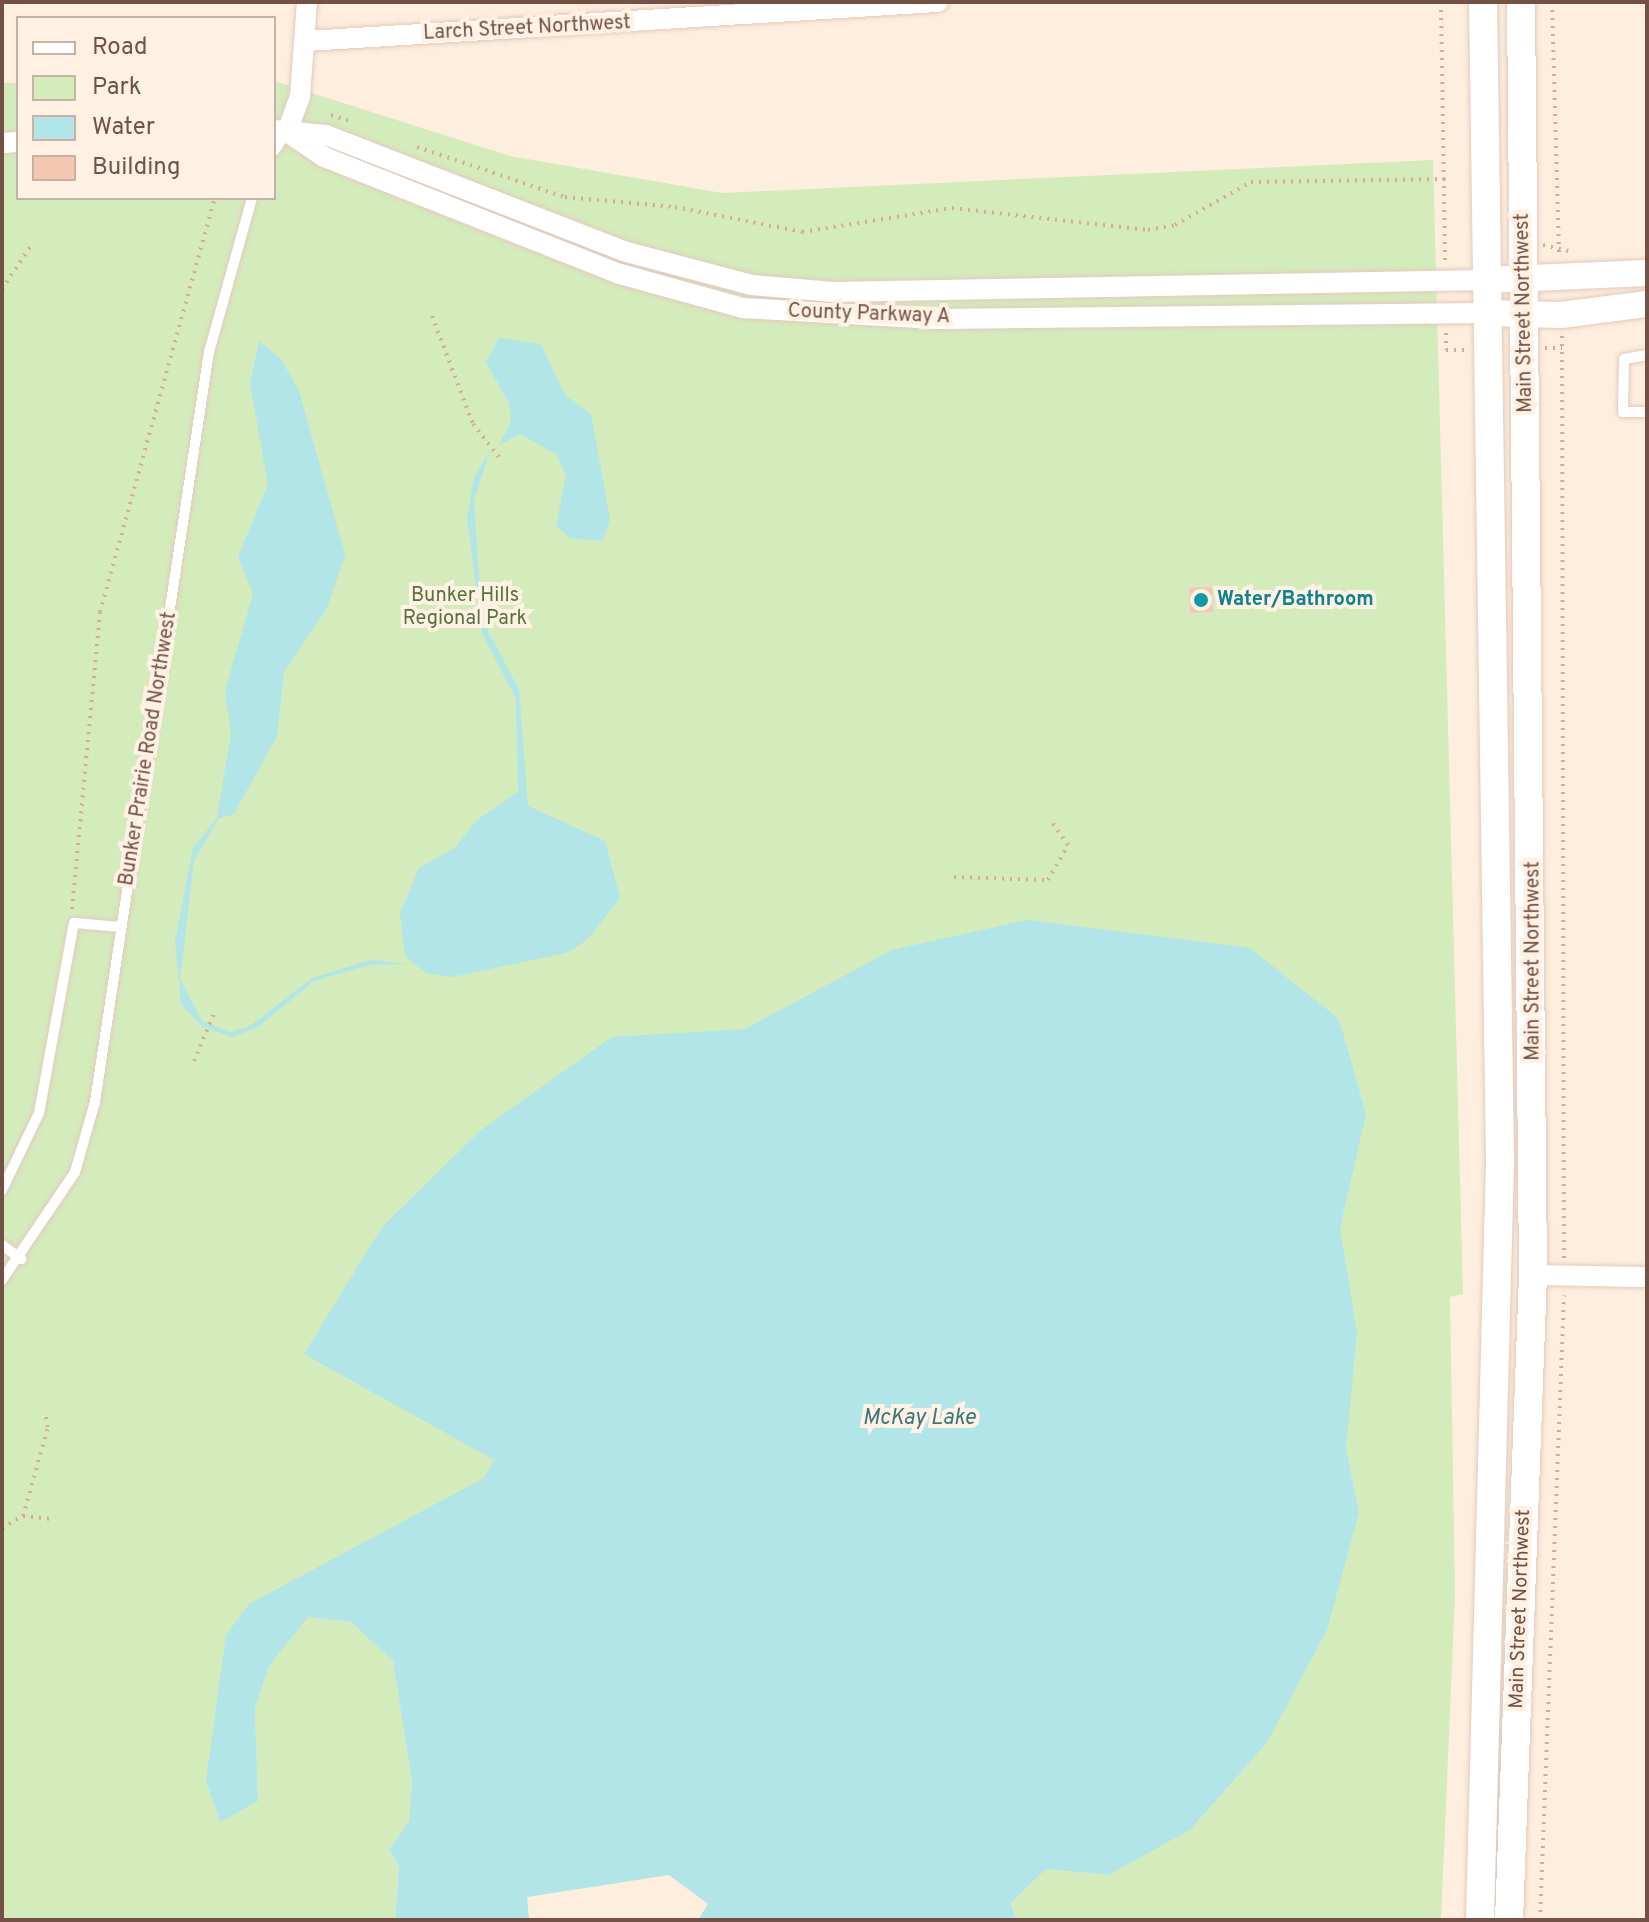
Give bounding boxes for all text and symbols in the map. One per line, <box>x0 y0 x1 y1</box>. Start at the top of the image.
street label: Larch Street Northwest <box>423 12 631 46</box>
legend <box>16 16 276 200</box>
text: Road <box>92 33 148 63</box>
text: Park <box>92 73 142 103</box>
text: Water <box>92 113 155 143</box>
text: Building <box>92 153 181 183</box>
street label: Main Street Northwest <box>1511 213 1539 413</box>
street label: County Parkway A <box>787 300 951 330</box>
park label: Bunker Hills Regional Park <box>403 585 527 632</box>
place label: Water/Bathroom <box>1217 588 1374 612</box>
marker: Water/Bathroom <box>1192 591 1210 609</box>
street label: Bunker Prairie Road Northwest <box>115 610 183 888</box>
street label: Main Street Northwest <box>1522 861 1546 1061</box>
water label: McKay Lake <box>863 1406 975 1432</box>
street label: Main Street Northwest <box>1506 1509 1536 1709</box>

